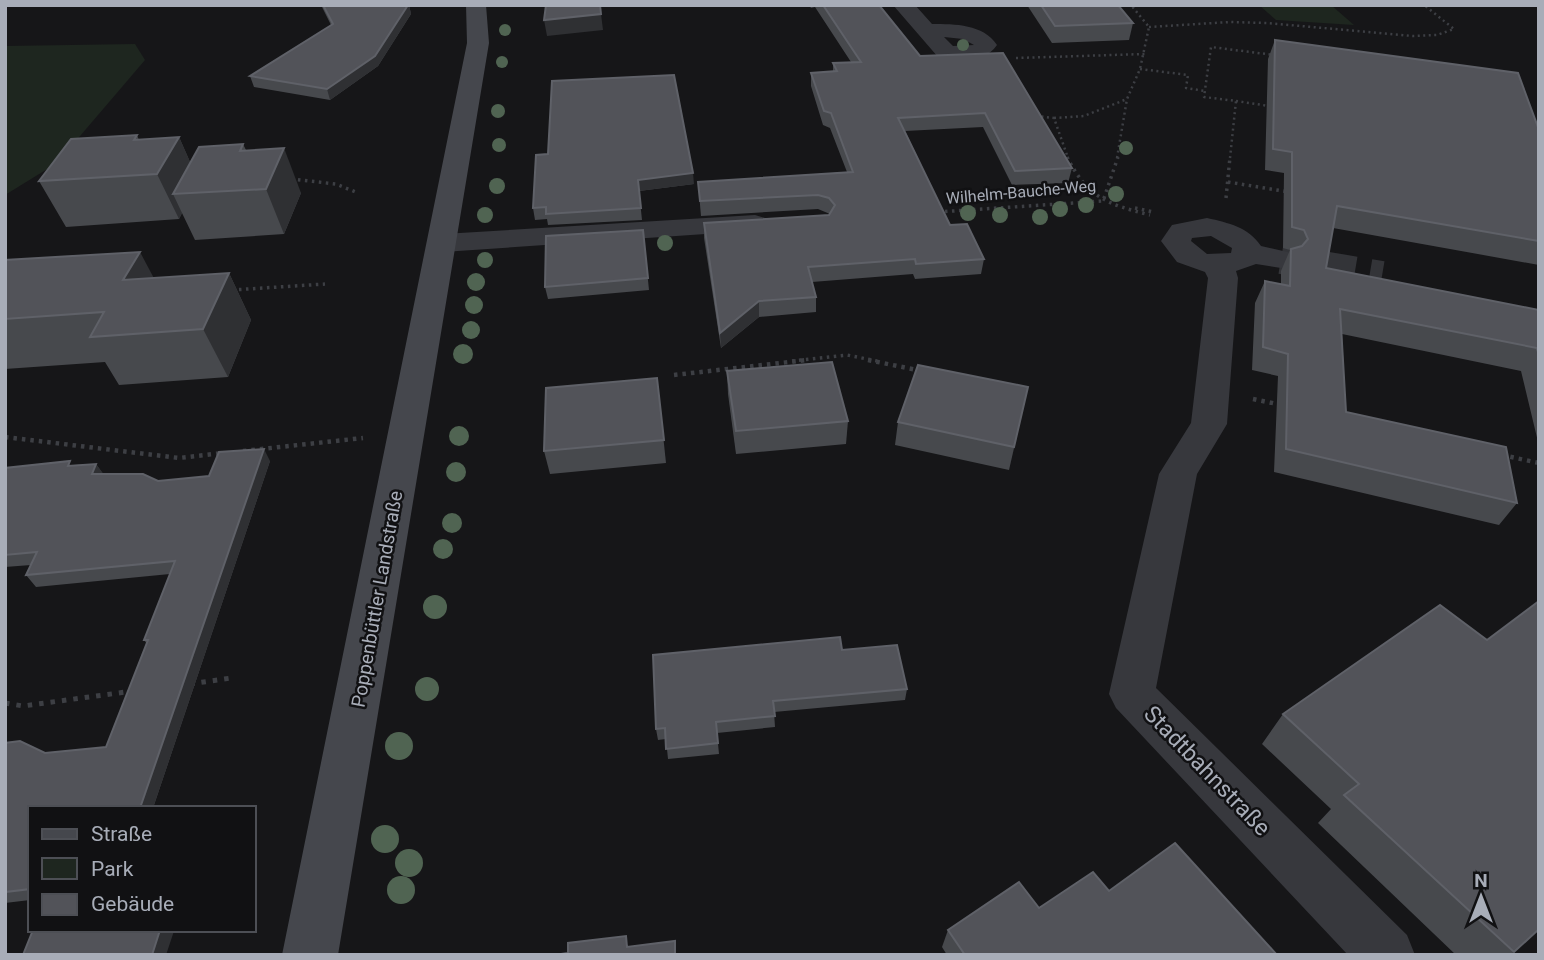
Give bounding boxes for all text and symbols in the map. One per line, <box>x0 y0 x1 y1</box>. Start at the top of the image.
street label: Wilhelm-Bauche-Weg <box>945 176 1097 208</box>
street label: Poppenbüttler Landstraße <box>347 489 407 709</box>
street label: Stadtbahnstraße <box>1138 700 1276 842</box>
legend <box>28 806 256 932</box>
text: Straße <box>91 822 152 846</box>
text: Park <box>91 857 134 881</box>
north arrow <box>1446 862 1516 932</box>
text: N <box>1474 869 1488 892</box>
text: Gebäude <box>91 892 174 916</box>

